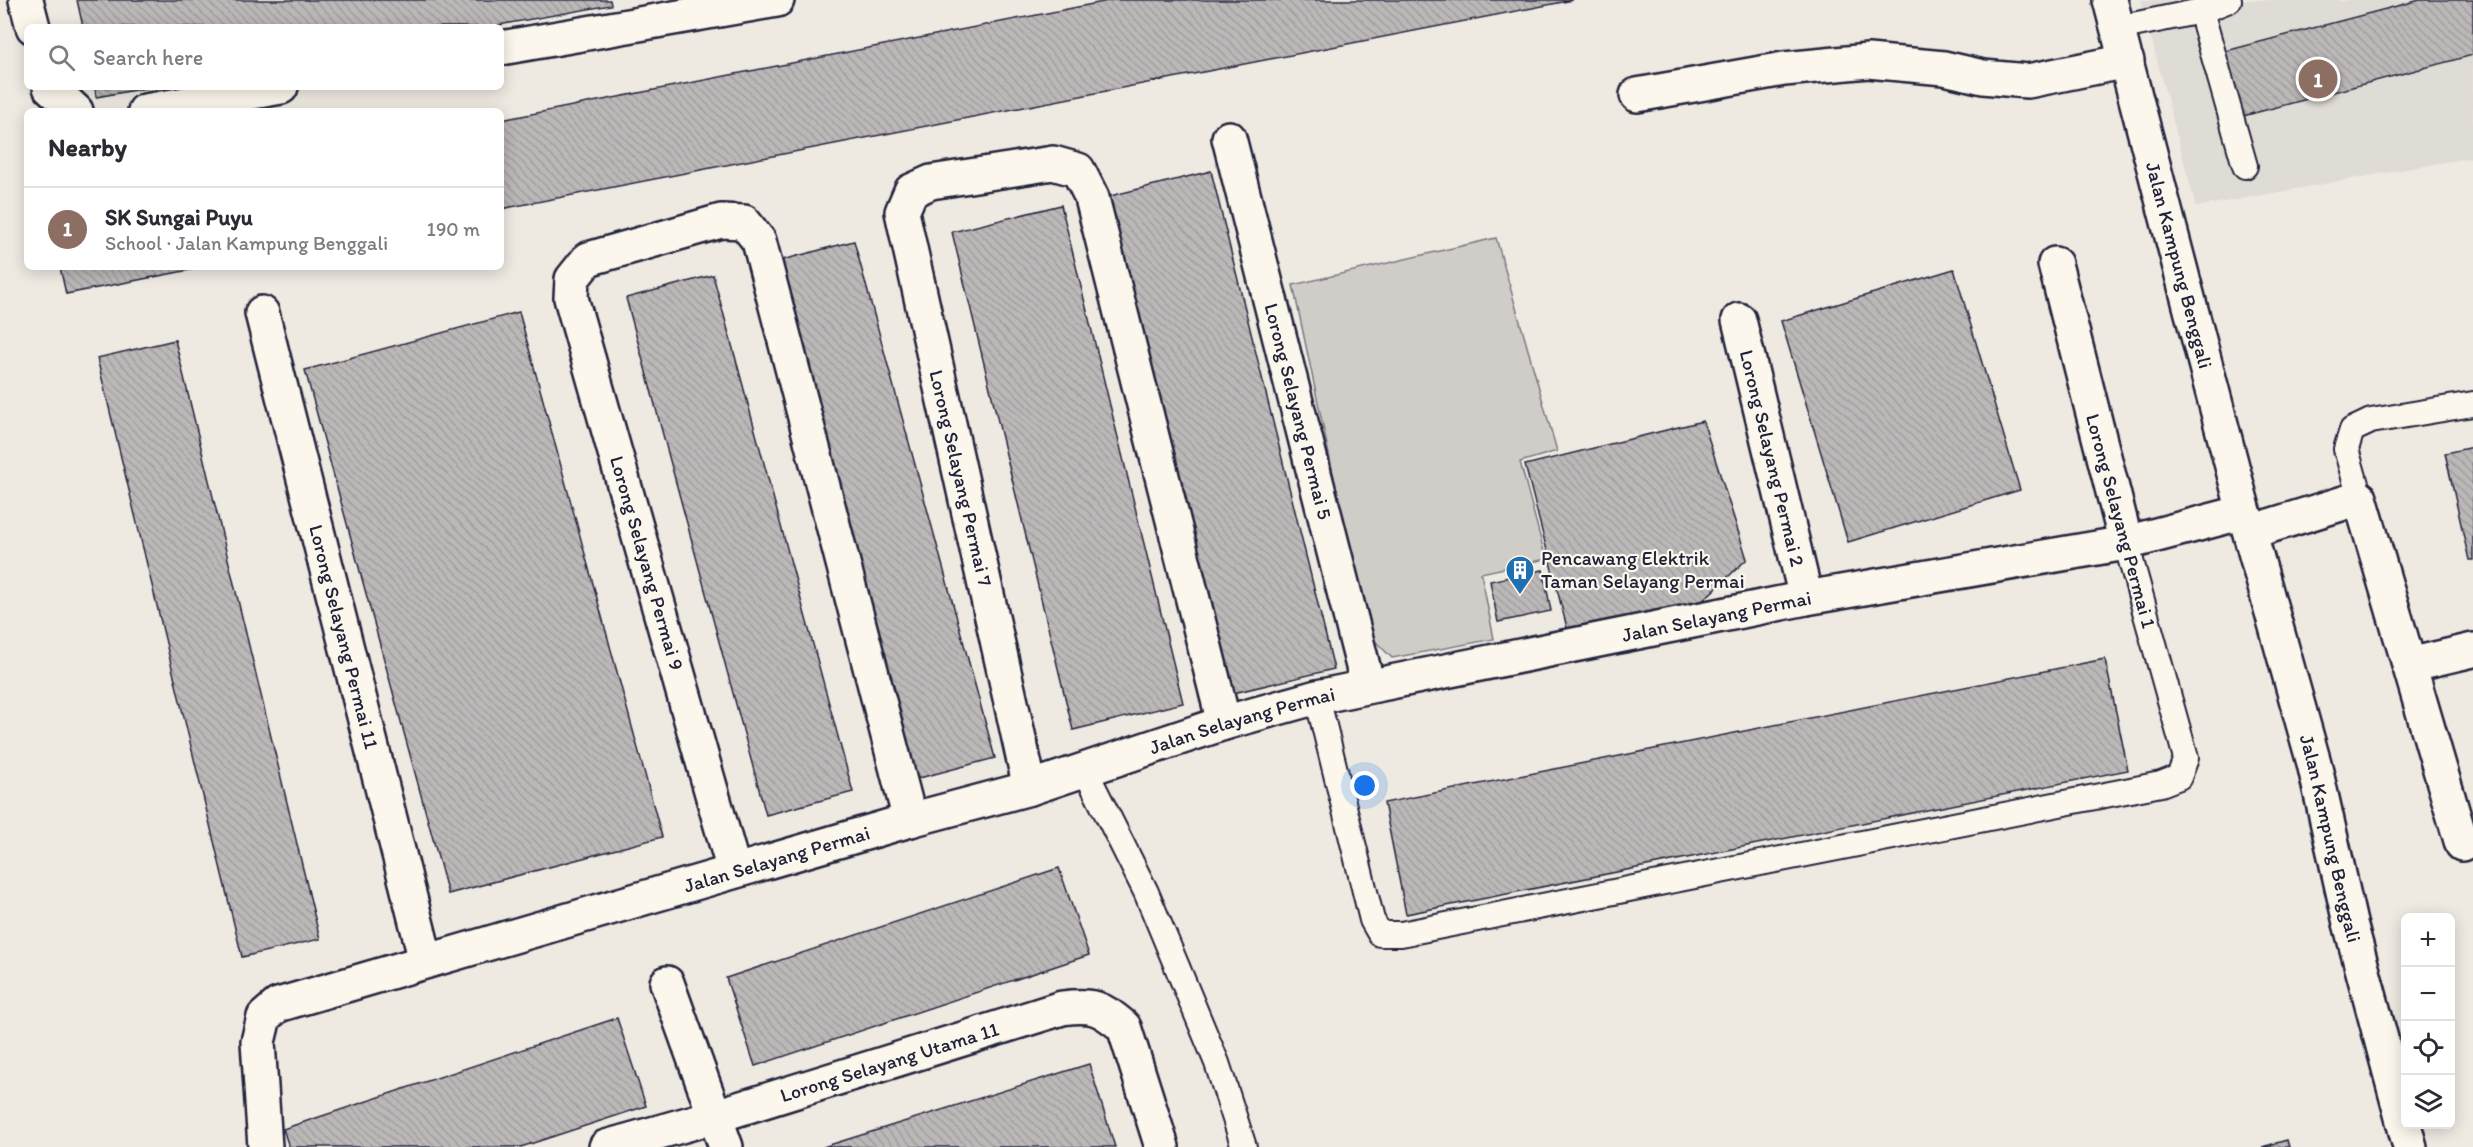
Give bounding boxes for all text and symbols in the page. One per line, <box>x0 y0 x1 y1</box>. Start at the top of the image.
search box <box>24 24 504 90</box>
icon: search <box>45 41 78 74</box>
text: Search here <box>93 44 203 71</box>
pin: 1 <box>2298 56 2338 101</box>
text: Nearby <box>48 131 127 163</box>
street label: Jalan Kampung Benggali <box>2141 159 2218 371</box>
text: SK Sungai Puyu <box>105 204 253 231</box>
text: 1 <box>63 217 72 241</box>
text: 190 m <box>427 217 480 241</box>
text: School · Jalan Kampung Benggali <box>105 231 388 255</box>
street label: Lorong Selayang Permai 5 <box>1259 301 1337 522</box>
street label: Lorong Selayang Permai 2 <box>1735 347 1810 569</box>
street label: Lorong Selayang Permai 7 <box>924 367 998 589</box>
street label: Lorong Selayang Permai 1 <box>2081 411 2161 631</box>
street label: Lorong Selayang Permai 9 <box>605 453 689 673</box>
street label: Lorong Selayang Permai 11 <box>304 522 384 751</box>
place label: Pencawang Elektrik Taman Selayang Permai <box>1541 546 1745 593</box>
building icon: Pencawang Elektrik Taman Selayang Permai <box>1504 554 1536 596</box>
street label: Jalan Selayang Permai <box>1620 585 1813 647</box>
street label: Jalan Selayang Permai <box>1146 682 1337 759</box>
street label: Jalan Kampung Benggali <box>2295 732 2367 945</box>
your location <box>1350 771 1379 800</box>
street label: Jalan Selayang Permai <box>681 820 872 898</box>
map controls <box>2401 913 2455 1129</box>
button: + <box>2401 913 2455 967</box>
button: − <box>2401 967 2455 1021</box>
street label: Lorong Selayang Utama 11 <box>777 1016 1002 1107</box>
button: locate <box>2401 1021 2455 1075</box>
button: layers <box>2401 1075 2455 1129</box>

